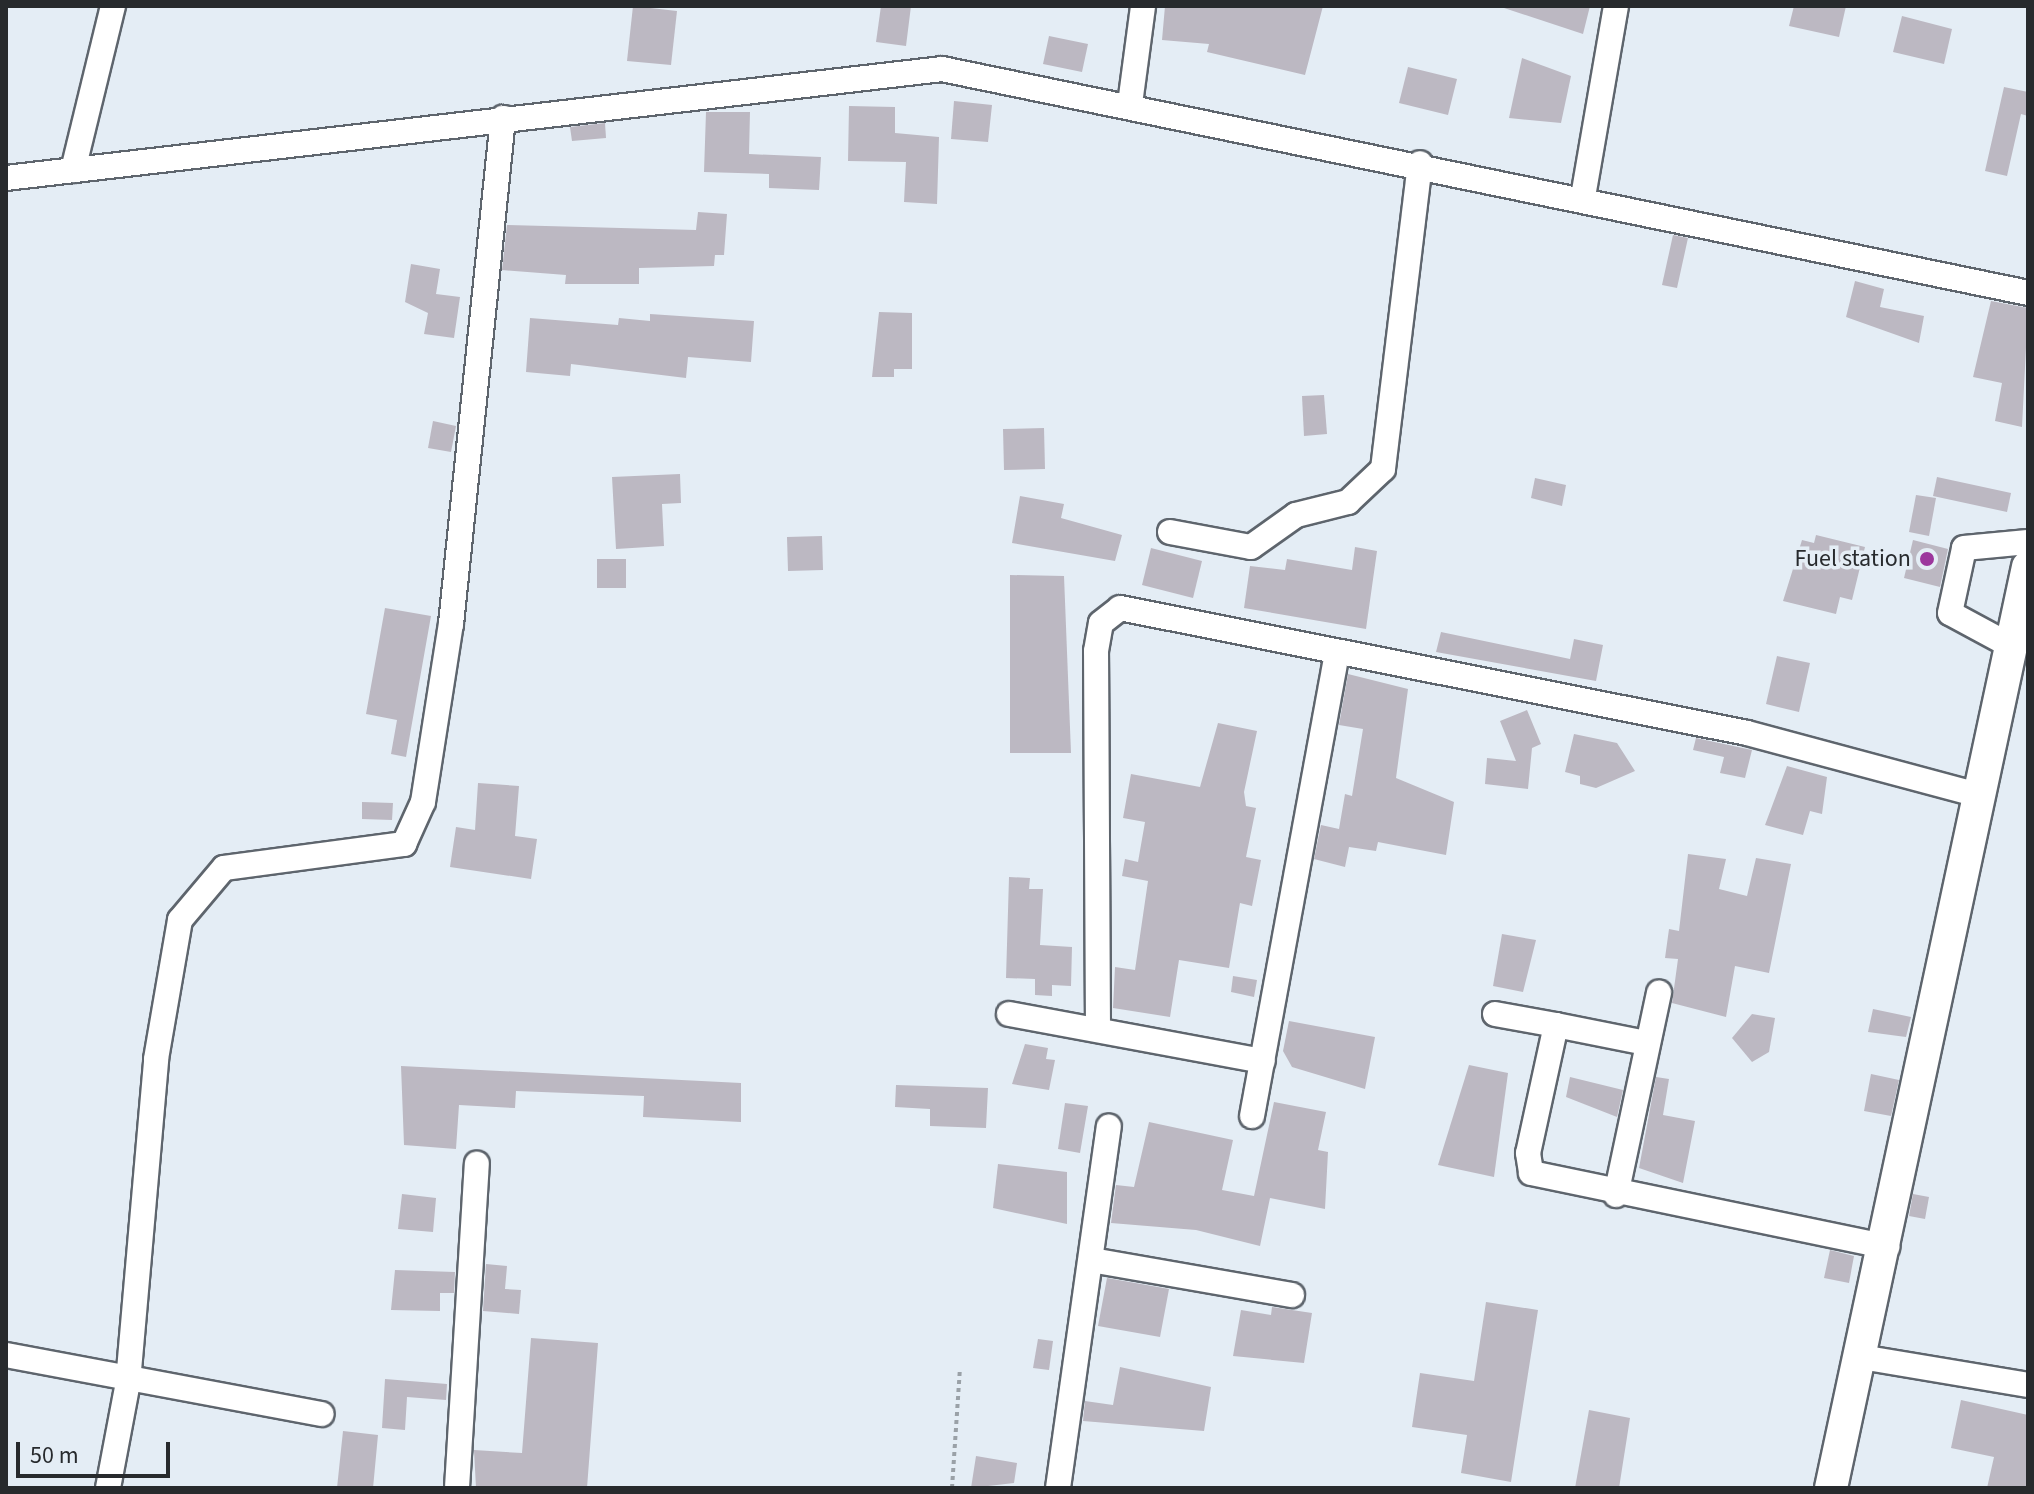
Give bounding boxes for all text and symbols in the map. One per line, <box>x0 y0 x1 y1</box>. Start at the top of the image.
place label: Fuel station <box>1795 545 1911 573</box>
marker: Fuel station <box>1918 550 1936 568</box>
scale bar <box>20 1426 174 1476</box>
text: 50 m <box>30 1438 79 1473</box>

